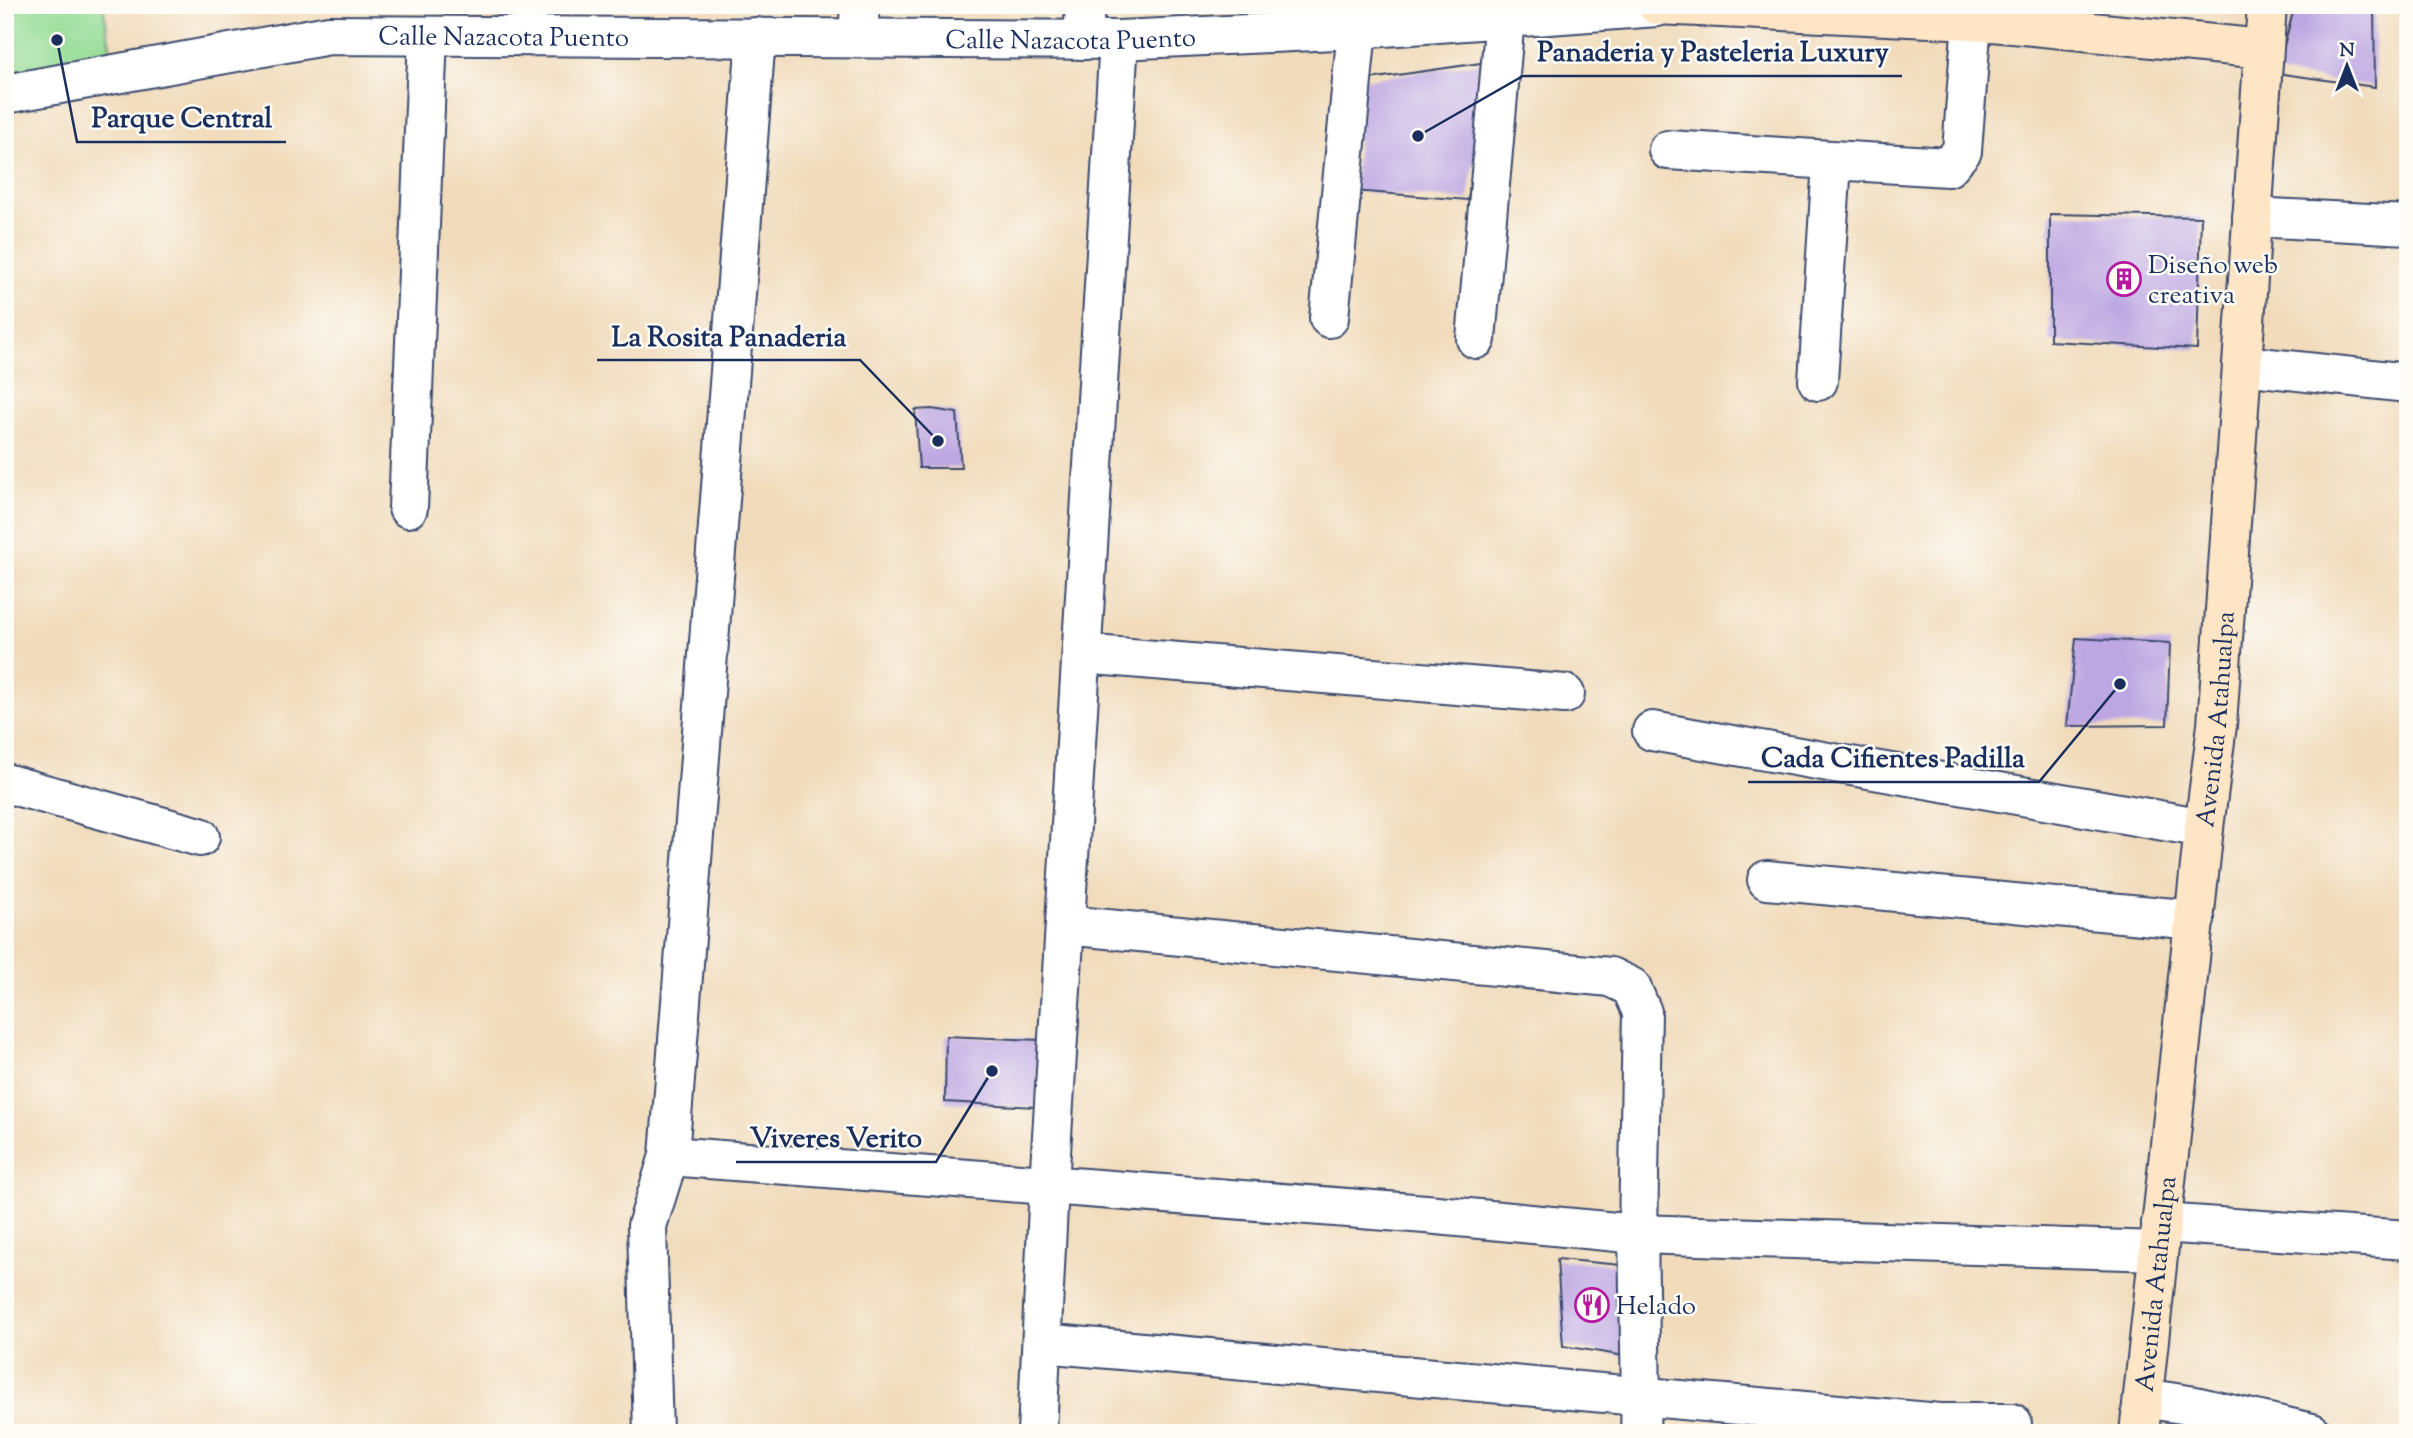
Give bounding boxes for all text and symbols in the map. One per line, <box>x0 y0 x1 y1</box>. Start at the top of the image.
street label: Calle Nazacota Puento <box>378 19 629 58</box>
street label: Calle Nazacota Puento <box>945 20 1197 61</box>
callout: Panaderia y Pasteleria Luxury <box>1523 27 1902 76</box>
north arrow <box>2312 32 2382 102</box>
text: Panaderia y Pasteleria Luxury <box>1537 34 1889 74</box>
text: N <box>2339 38 2355 65</box>
callout: Parque Central <box>77 93 286 142</box>
text: Parque Central <box>92 100 273 140</box>
place label: Diseño web creativa <box>2148 248 2278 315</box>
building icon: Diseño web creativa <box>2105 260 2143 298</box>
callout: La Rosita Panaderia <box>597 311 860 360</box>
text: La Rosita Panaderia <box>612 319 847 359</box>
street label: Avenida Atahualpa <box>2188 610 2246 830</box>
callout: Cada Cifientes Padilla <box>1748 733 2039 782</box>
text: Cada Cifientes Padilla <box>1761 740 2025 780</box>
callout: Viveres Verito <box>736 1113 936 1162</box>
text: Viveres Verito <box>750 1120 922 1160</box>
street label: Avenida Atahualpa <box>2128 1174 2187 1394</box>
restaurant icon: Helado <box>1573 1286 1611 1324</box>
place label: Helado <box>1616 1289 1696 1326</box>

